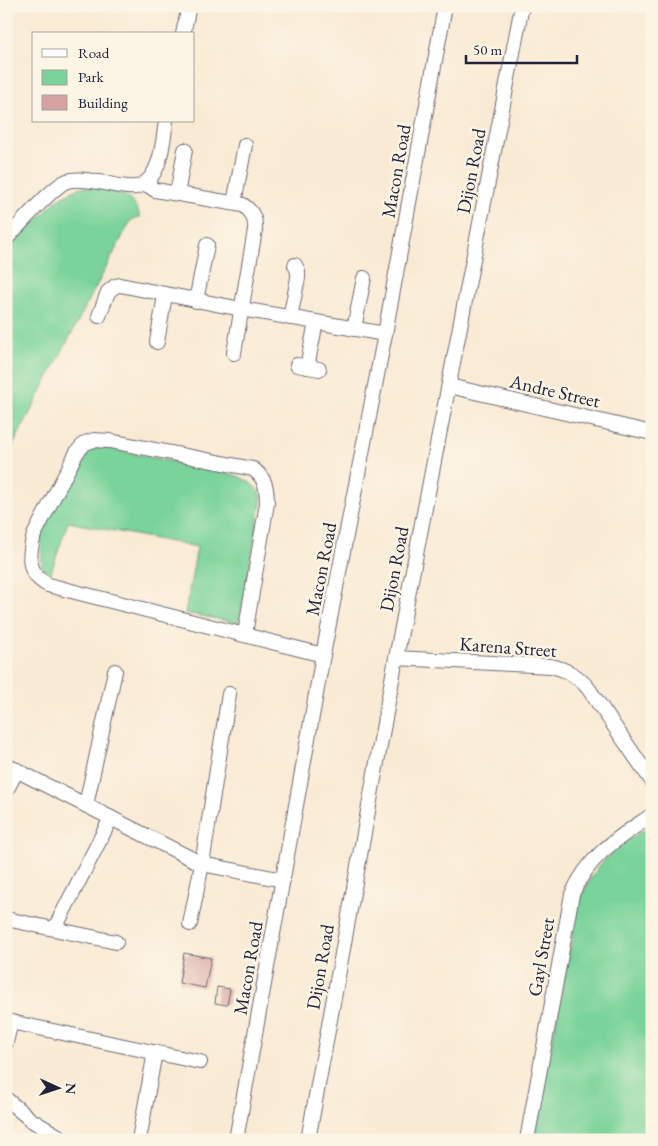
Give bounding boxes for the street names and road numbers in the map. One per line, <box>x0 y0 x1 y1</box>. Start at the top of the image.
street label: Macon Road <box>375 122 417 220</box>
street label: Dijon Road <box>450 126 492 216</box>
street label: Andre Street <box>506 368 603 414</box>
street label: Macon Road <box>300 520 342 618</box>
street label: Dijon Road <box>373 524 415 614</box>
street label: Karena Street <box>459 631 558 663</box>
street label: Gayl Street <box>522 916 560 998</box>
street label: Macon Road <box>227 919 269 1017</box>
street label: Dijon Road <box>300 922 340 1012</box>

